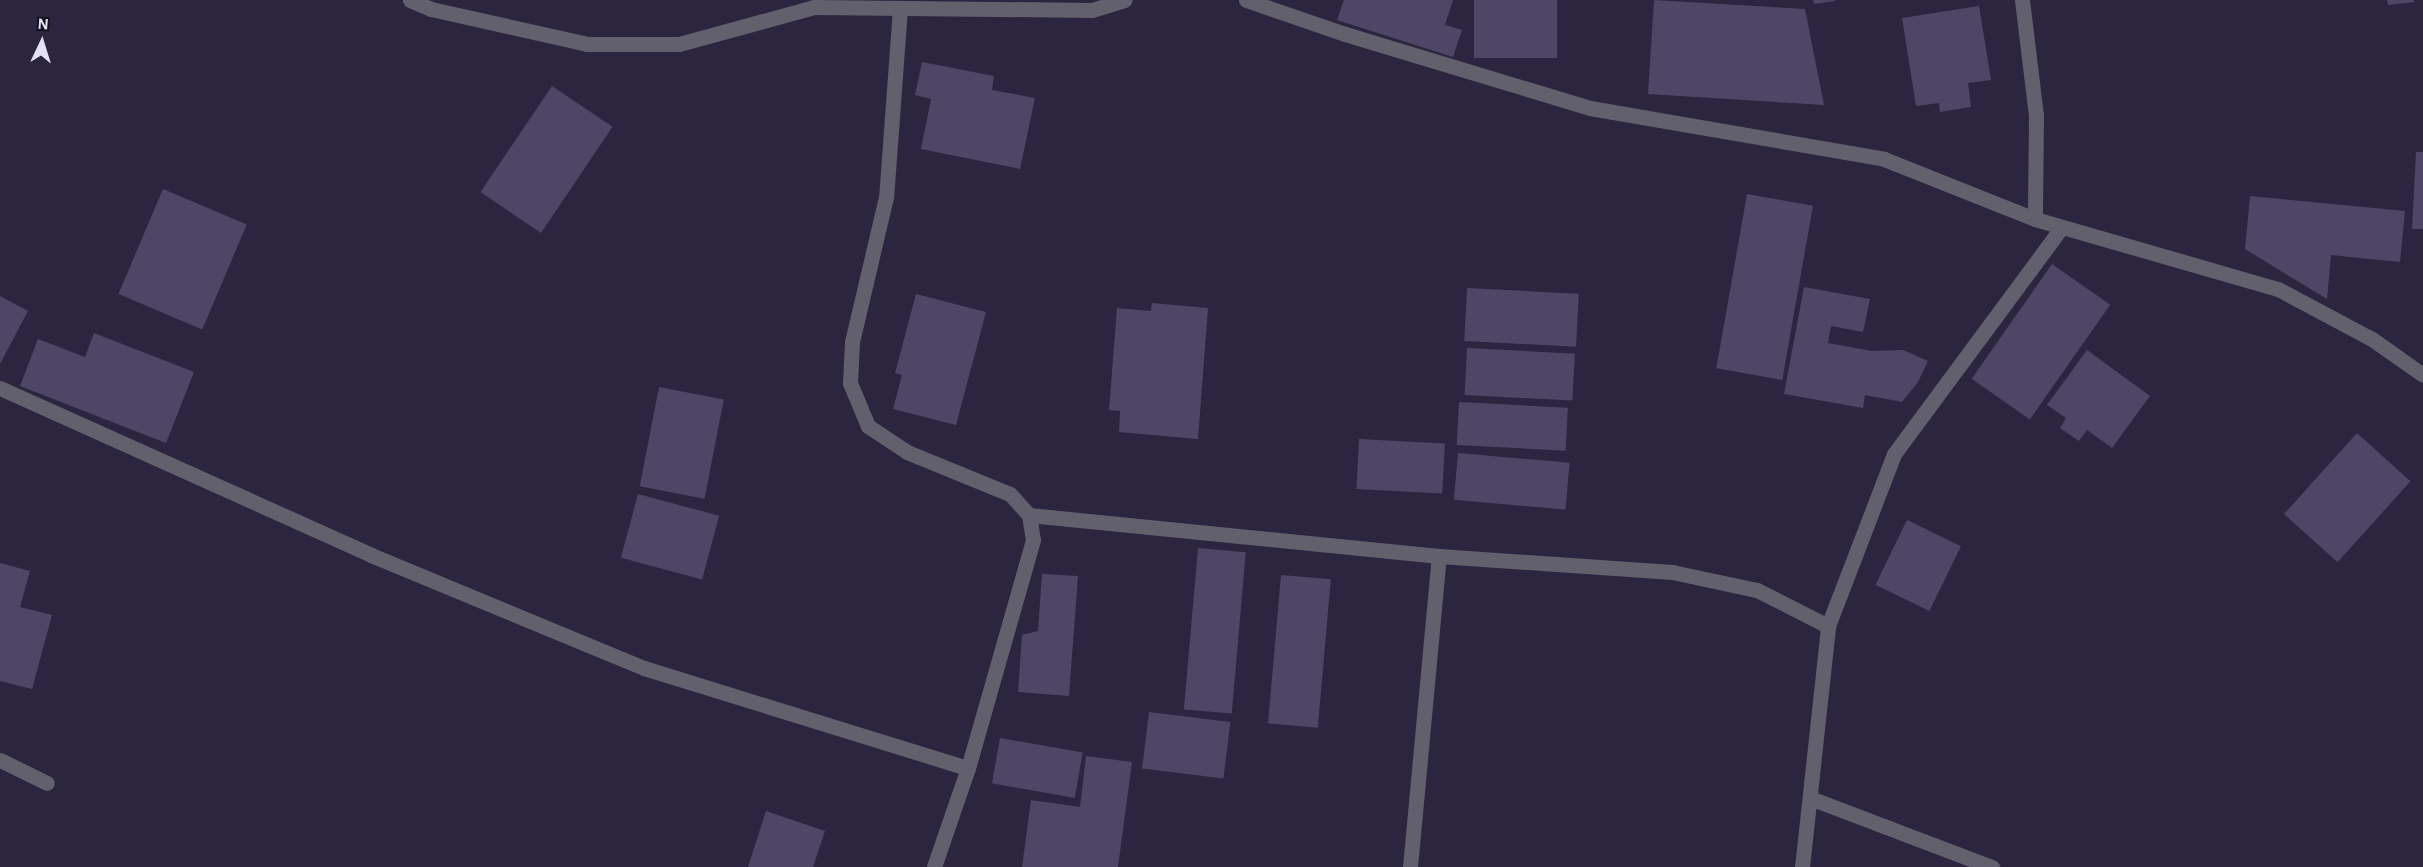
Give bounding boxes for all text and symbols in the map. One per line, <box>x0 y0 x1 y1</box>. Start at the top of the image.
north arrow <box>12 12 72 72</box>
text: N <box>37 16 49 32</box>

